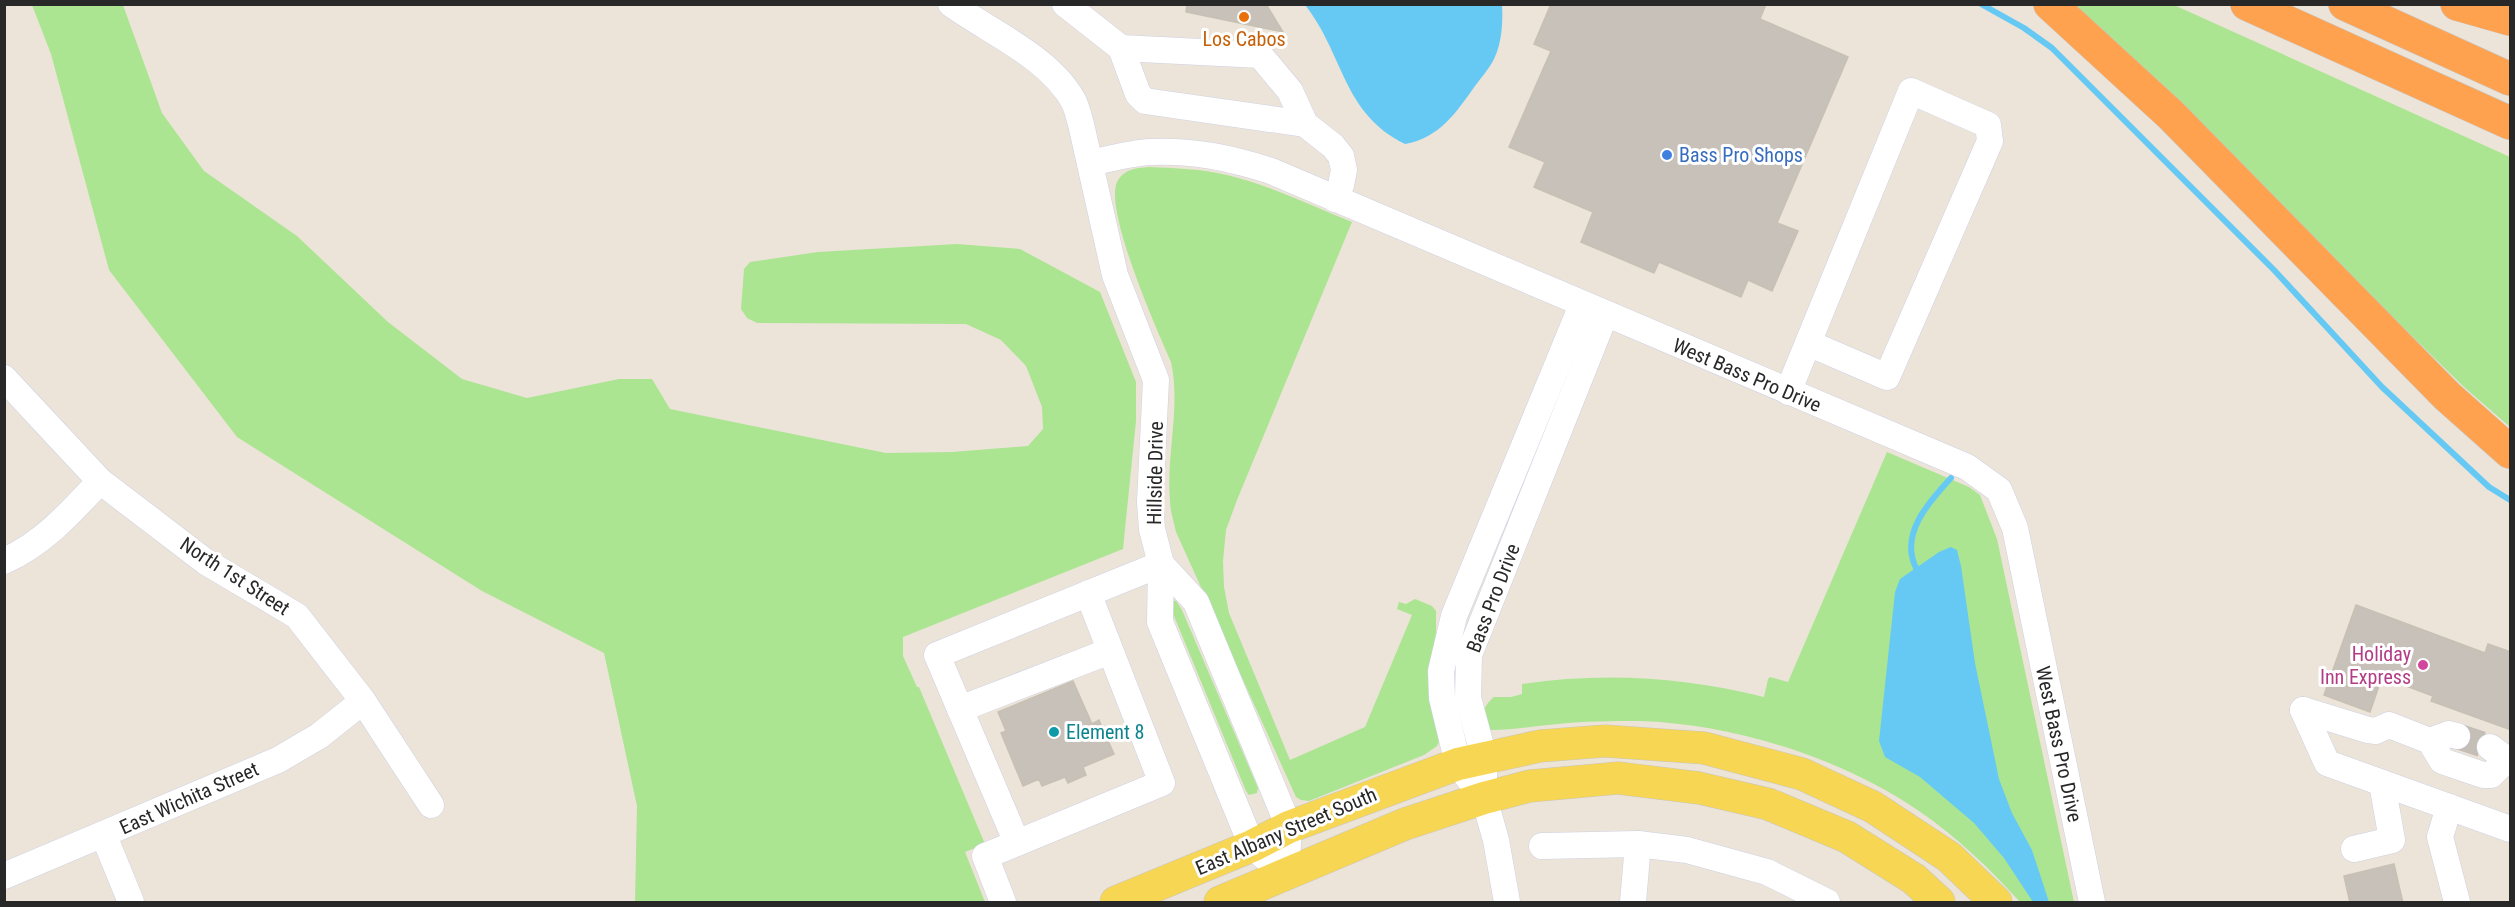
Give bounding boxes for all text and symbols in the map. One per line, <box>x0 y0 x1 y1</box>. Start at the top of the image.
marker: Los Cabos <box>1237 10 1251 24</box>
place label: Los Cabos <box>1202 27 1286 51</box>
place label: Bass Pro Shops <box>1679 143 1803 167</box>
marker: Bass Pro Shops <box>1660 148 1674 162</box>
street label: West Bass Pro Drive <box>1669 333 1825 417</box>
street label: Hillside Drive <box>1142 421 1168 525</box>
street label: North 1st Street <box>176 532 294 620</box>
street label: Bass Pro Drive <box>1461 540 1525 656</box>
place label: Holiday Inn Express <box>2320 642 2411 689</box>
marker: Holiday Inn Express <box>2416 658 2430 672</box>
street label: West Bass Pro Drive <box>2031 664 2087 824</box>
place label: Element 8 <box>1066 720 1144 744</box>
marker: Element 8 <box>1047 725 1061 739</box>
street label: East Wichita Street <box>116 757 262 839</box>
street label: East Albany Street South <box>1192 782 1380 880</box>

